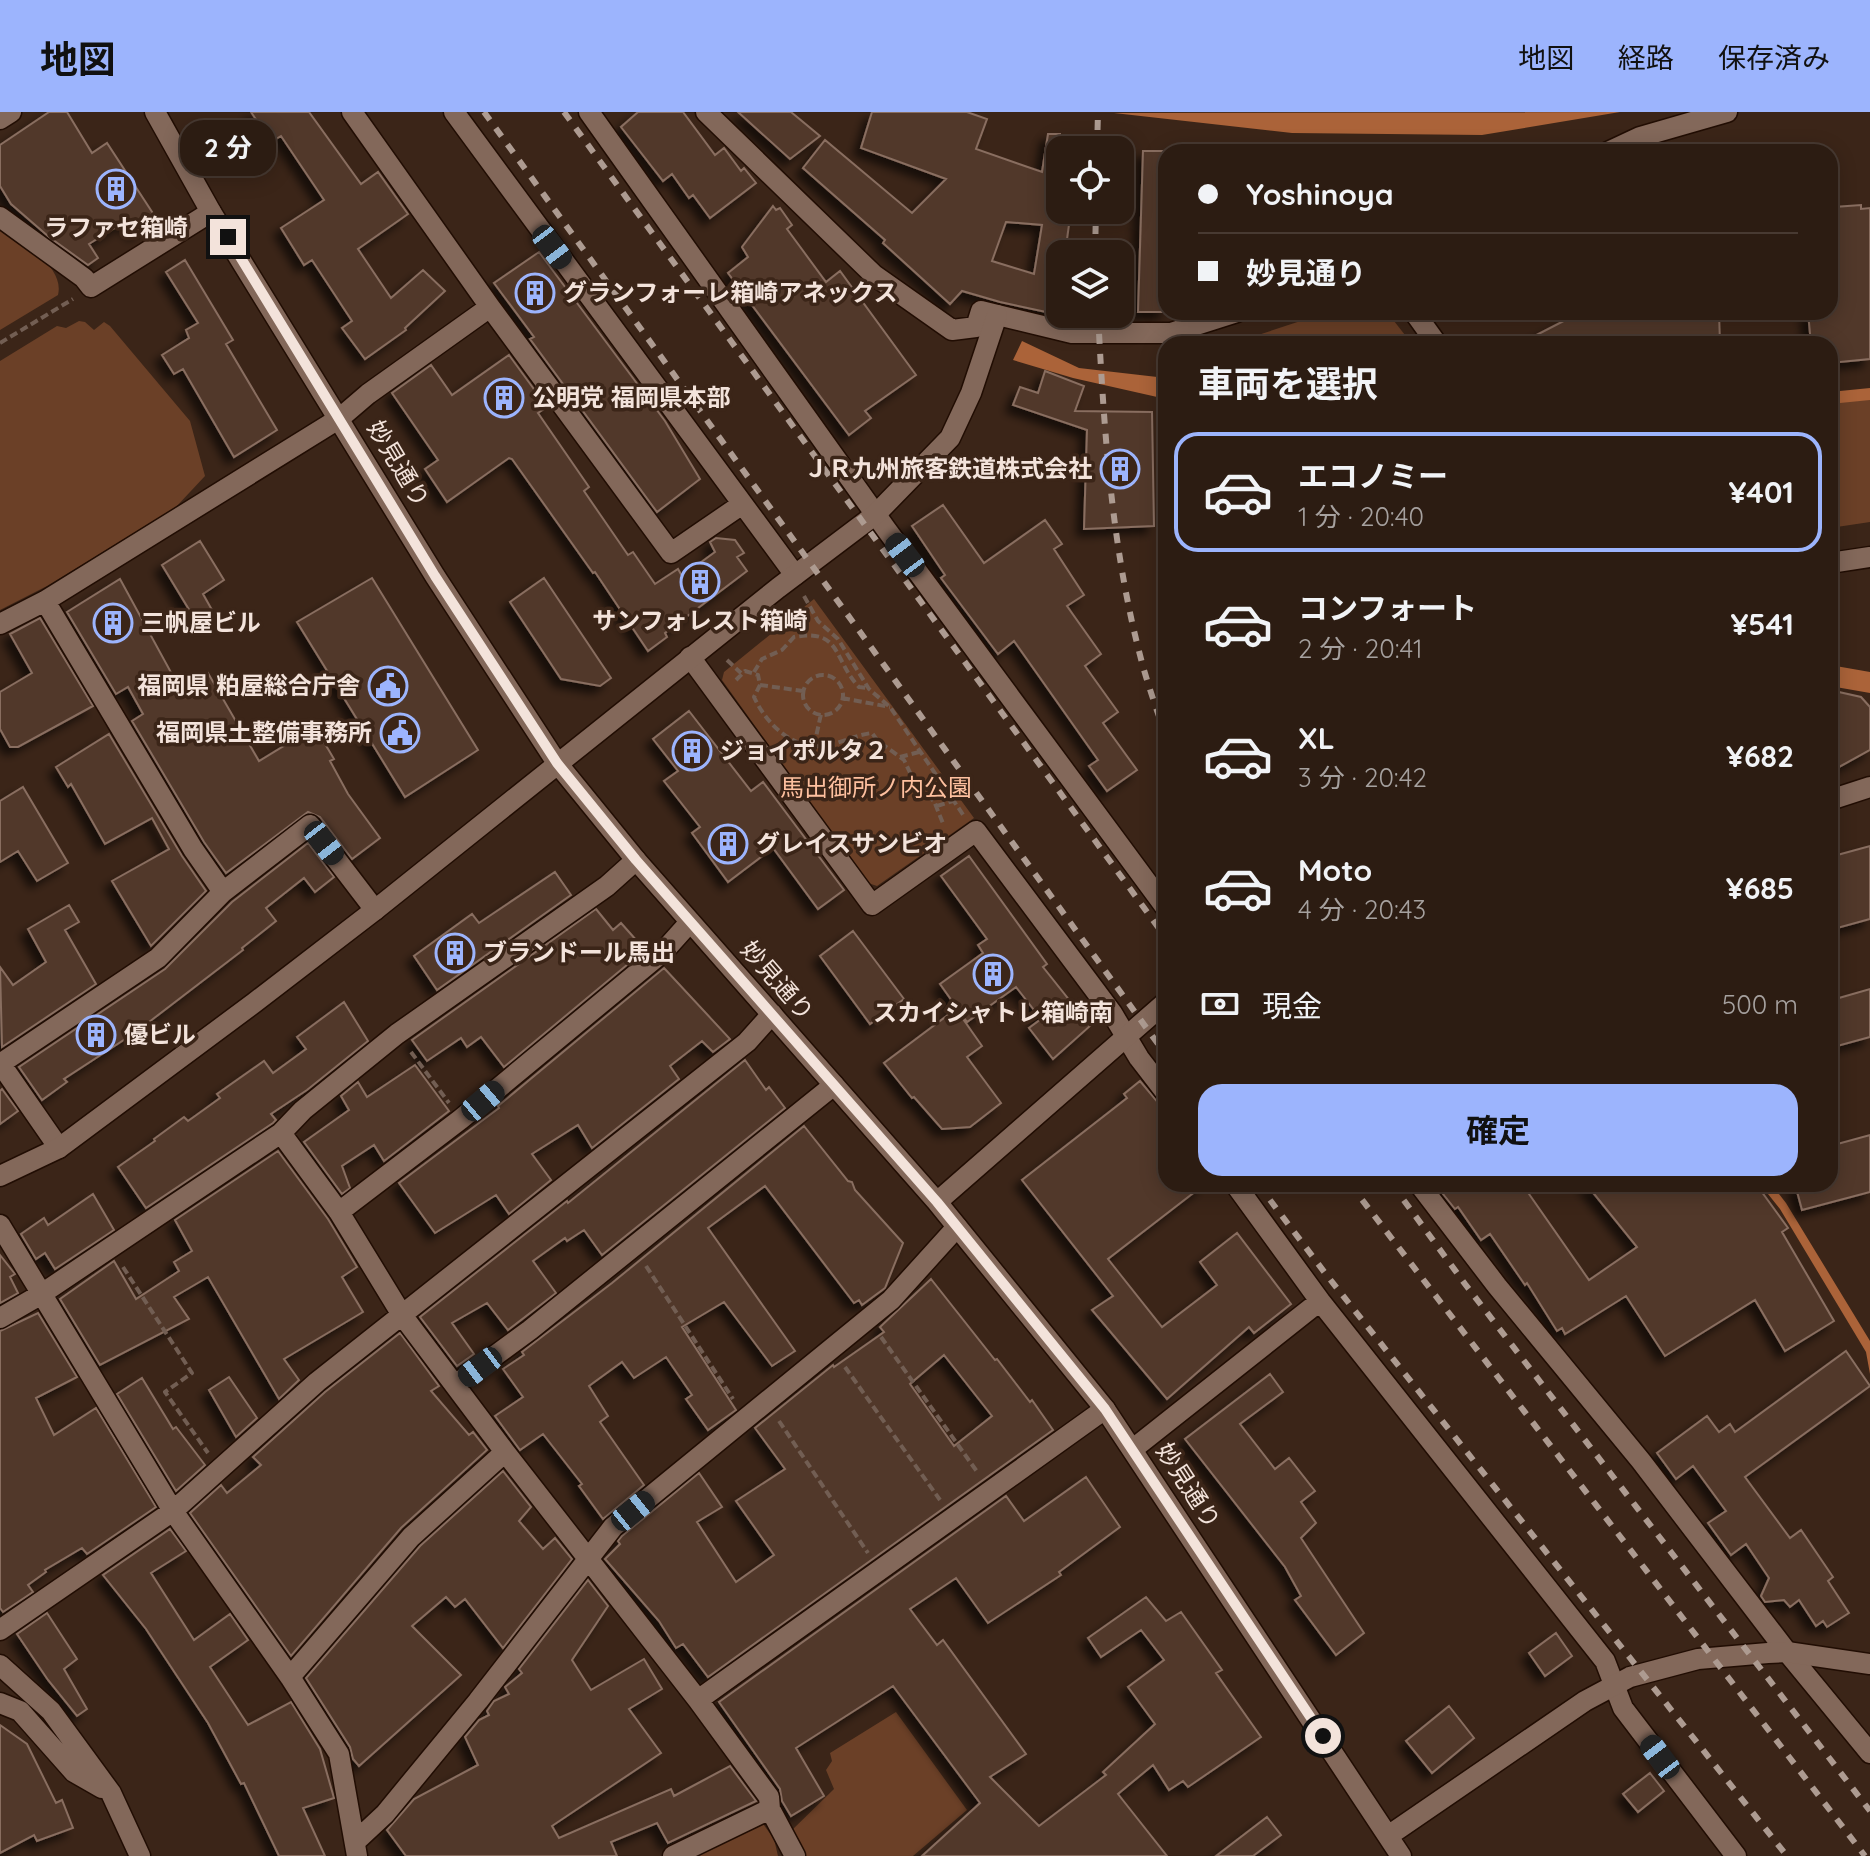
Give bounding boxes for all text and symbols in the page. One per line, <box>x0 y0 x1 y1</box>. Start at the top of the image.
text: 地図 <box>40 35 116 83</box>
text: 地図 <box>1518 40 1574 75</box>
text: 経路 <box>1618 40 1674 75</box>
text: 保存済み <box>1718 40 1830 75</box>
callout: 2 分 <box>180 121 276 177</box>
text: 2 分 <box>204 131 252 164</box>
map controls <box>1046 136 1134 328</box>
button: locate <box>1046 136 1134 224</box>
building icon: ラファセ箱崎 <box>95 168 137 210</box>
text: Yoshinoya <box>1246 175 1394 213</box>
place label: ラファセ箱崎 <box>44 212 188 242</box>
route end <box>210 219 246 255</box>
car <box>528 221 576 273</box>
button: layers <box>1046 240 1134 328</box>
text: 妙見通り <box>1246 254 1366 292</box>
building icon: グランフォーレ箱崎アネックス <box>514 272 556 314</box>
place label: グランフォーレ箱崎アネックス <box>563 277 898 307</box>
text: 車両を選択 <box>1198 361 1378 406</box>
building icon: 公明党 福岡県本部 <box>483 377 525 419</box>
place label: 公明党 福岡県本部 <box>532 382 731 412</box>
street label: 妙見通り <box>361 415 436 512</box>
building icon: ＪＲ九州旅客鉄道株式会社 <box>1099 448 1141 490</box>
place label: ＪＲ九州旅客鉄道株式会社 <box>804 453 1092 483</box>
icon: car <box>1202 456 1274 528</box>
text: エコノミー <box>1298 457 1448 495</box>
text: ¥401 <box>1728 473 1794 511</box>
text: 1 分 · 20:40 <box>1298 500 1424 533</box>
car <box>881 529 929 581</box>
building icon: サンフォレスト箱崎 <box>679 561 721 603</box>
icon: car <box>1202 588 1274 660</box>
text: コンフォート <box>1298 589 1477 627</box>
building icon: 三帆屋ビル <box>92 602 134 644</box>
place label: サンフォレスト箱崎 <box>592 605 808 635</box>
text: ¥541 <box>1730 605 1794 643</box>
place label: 三帆屋ビル <box>141 607 261 637</box>
text: 2 分 · 20:41 <box>1298 632 1423 665</box>
public building icon: 福岡県 粕屋総合庁舎 <box>367 665 409 707</box>
place label: 福岡県 粕屋総合庁舎 <box>137 670 360 700</box>
public building icon: 福岡県土整備事務所 <box>379 712 421 754</box>
place label: 福岡県土整備事務所 <box>156 717 372 747</box>
text: XL <box>1298 719 1335 757</box>
icon: car <box>1202 720 1274 792</box>
building icon: ジョイポルタ２ <box>671 730 713 772</box>
place label: ジョイポルタ２ <box>720 735 888 765</box>
text: ¥682 <box>1726 737 1794 775</box>
text: 3 分 · 20:42 <box>1298 761 1427 794</box>
park label: 馬出御所ノ内公園 <box>780 772 972 802</box>
car <box>300 817 348 869</box>
building icon: グレイスサンビオ <box>707 823 749 865</box>
place label: グレイスサンビオ <box>756 828 947 858</box>
text: Moto <box>1298 851 1372 889</box>
icon: car <box>1202 852 1274 924</box>
text: ¥685 <box>1726 869 1794 907</box>
text: 4 分 · 20:43 <box>1298 893 1426 926</box>
building icon: ブランドール馬出 <box>434 932 476 974</box>
street label: 妙見通り <box>735 934 821 1026</box>
place label: ブランドール馬出 <box>483 937 675 967</box>
building icon: スカイシャトレ箱崎南 <box>972 953 1014 995</box>
icon: cash <box>1198 982 1242 1026</box>
text: 現金 <box>1262 987 1322 1025</box>
text: 500 m <box>1722 988 1798 1021</box>
place label: スカイシャトレ箱崎南 <box>873 997 1113 1027</box>
building icon: 優ビル <box>75 1014 117 1056</box>
place label: 優ビル <box>124 1019 196 1049</box>
car <box>457 1076 509 1126</box>
button: 確定 <box>1198 1084 1798 1176</box>
car <box>454 1343 506 1391</box>
street label: 妙見通り <box>1150 1437 1228 1534</box>
car <box>607 1487 659 1535</box>
route start <box>1305 1718 1341 1754</box>
car <box>1636 1731 1684 1783</box>

